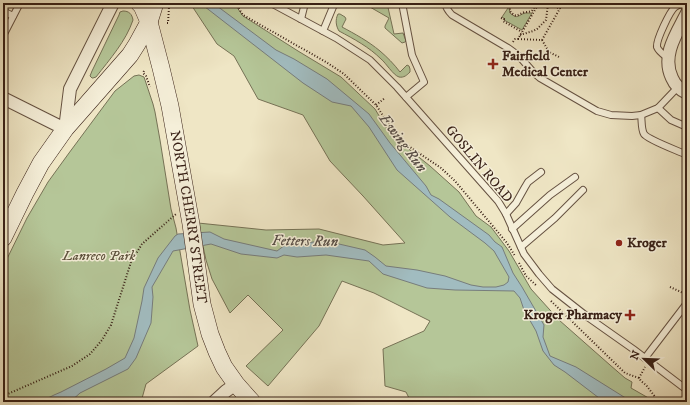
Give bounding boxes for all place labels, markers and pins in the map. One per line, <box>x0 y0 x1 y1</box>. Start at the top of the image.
place label: Fairfield Medical Center <box>502 47 589 81</box>
marker: Fairfield Medical Center <box>487 58 499 70</box>
place label: Kroger <box>627 234 667 252</box>
marker: Kroger <box>614 238 624 248</box>
place label: Kroger Pharmacy <box>524 306 622 324</box>
marker: Kroger Pharmacy <box>625 310 635 320</box>

